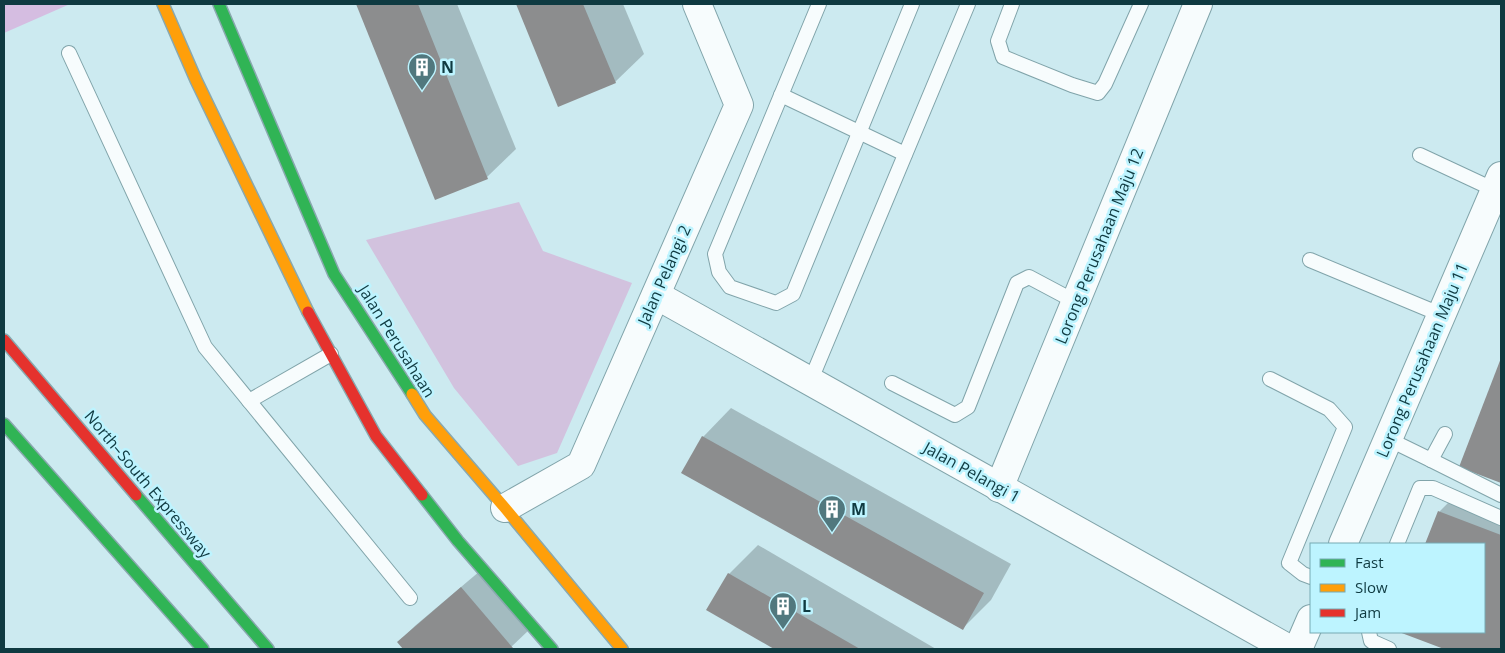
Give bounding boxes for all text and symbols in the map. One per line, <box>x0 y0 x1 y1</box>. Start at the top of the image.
building icon: N <box>407 52 437 91</box>
place label: N <box>441 56 454 78</box>
street label: Lorong Perusahaan Maju 12 <box>1050 145 1148 347</box>
street label: Jalan Pelangi 2 <box>631 221 696 330</box>
street label: Lorong Perusahaan Maju 11 <box>1371 259 1473 461</box>
street label: Jalan Perusahaan <box>352 279 441 402</box>
street label: North–South Expressway <box>80 405 217 563</box>
street label: Jalan Pelangi 1 <box>918 435 1024 508</box>
building icon: M <box>817 494 847 533</box>
place label: M <box>851 498 866 520</box>
legend <box>1310 543 1485 633</box>
text: Fast <box>1355 552 1384 572</box>
text: Slow <box>1355 577 1388 597</box>
building icon: L <box>768 591 798 630</box>
place label: L <box>802 595 811 617</box>
text: Jam <box>1353 602 1381 622</box>

